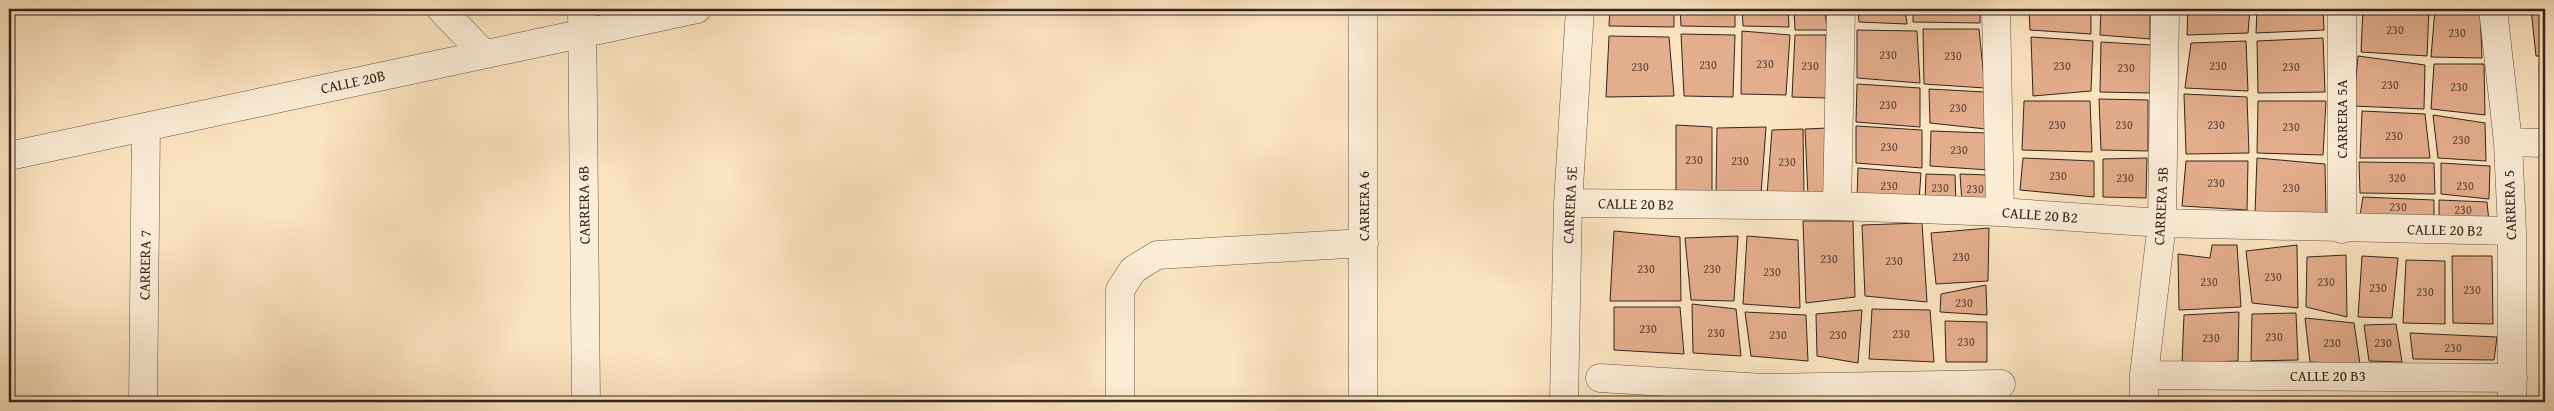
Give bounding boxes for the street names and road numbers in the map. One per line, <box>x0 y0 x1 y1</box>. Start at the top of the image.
street label: CALLE 20B <box>319 64 387 99</box>
street label: CARRERA 5A <box>2331 79 2352 159</box>
street label: CARRERA 5E <box>1557 165 1582 244</box>
street label: CARRERA 6B <box>572 166 595 244</box>
street label: CARRERA 5B <box>2148 166 2173 246</box>
street label: CARRERA 5 <box>2498 170 2521 240</box>
street label: CARRERA 6 <box>1353 171 1374 241</box>
street label: CALLE 20 B2 <box>1598 192 1674 215</box>
street label: CALLE 20 B2 <box>2001 201 2079 228</box>
street label: CALLE 20 B2 <box>2407 218 2483 241</box>
street label: CARRERA 7 <box>133 230 156 300</box>
street label: CALLE 20 B3 <box>2290 365 2366 386</box>

